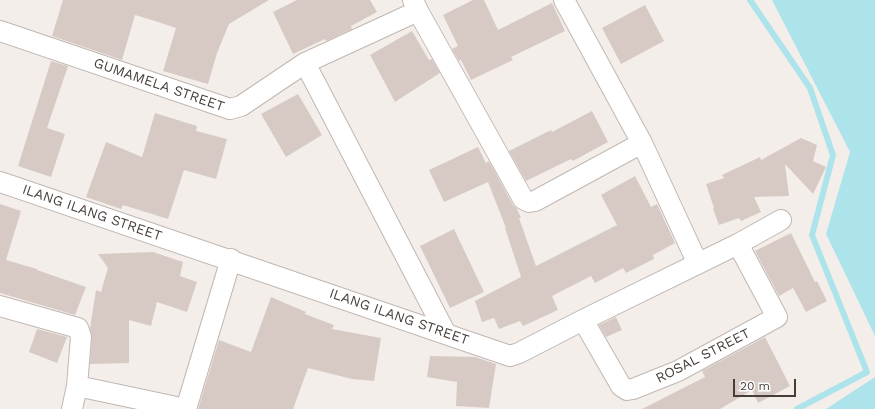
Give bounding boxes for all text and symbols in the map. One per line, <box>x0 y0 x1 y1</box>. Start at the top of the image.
street label: GUMAMELA STREET <box>91 55 227 115</box>
street label: ILANG ILANG STREET <box>20 181 164 245</box>
street label: ILANG ILANG STREET <box>327 285 471 349</box>
street label: ROSAL STREET <box>653 325 753 387</box>
scale bar <box>735 371 798 397</box>
text: 20 m <box>740 379 770 393</box>

